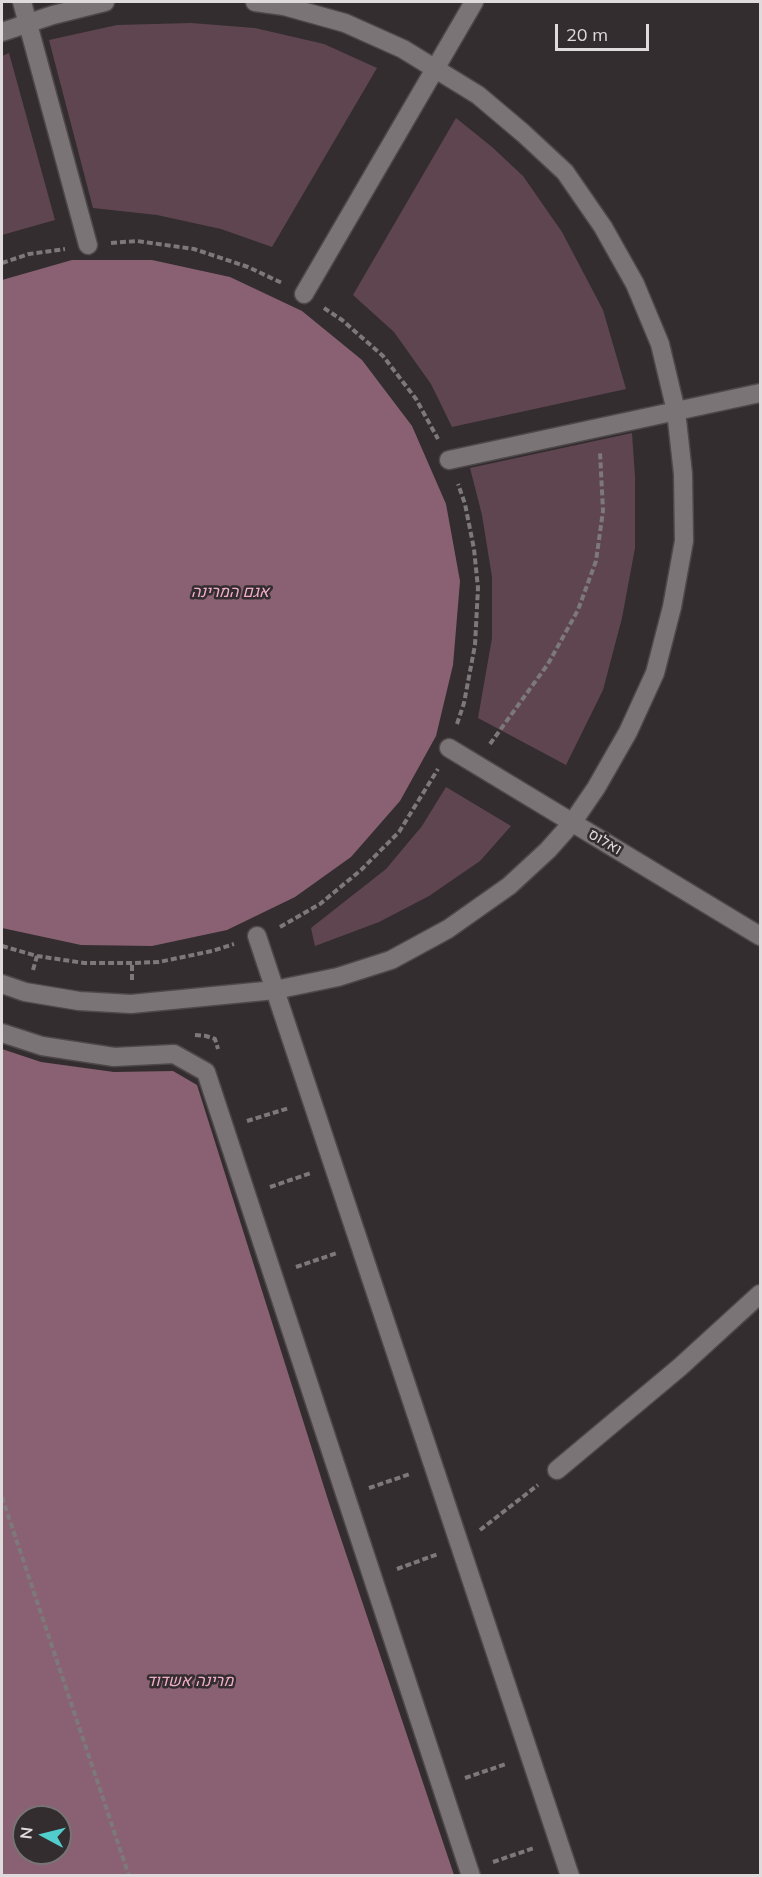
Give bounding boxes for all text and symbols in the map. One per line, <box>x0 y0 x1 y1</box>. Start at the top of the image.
scale bar <box>558 12 652 50</box>
text: 20 m <box>566 23 608 46</box>
water label: אגם המרינה <box>191 582 269 602</box>
street label: ואלוס <box>585 825 625 859</box>
water label: מרינה אשדוד <box>147 1671 233 1691</box>
north arrow <box>12 1805 72 1865</box>
text: N <box>15 1826 37 1840</box>

